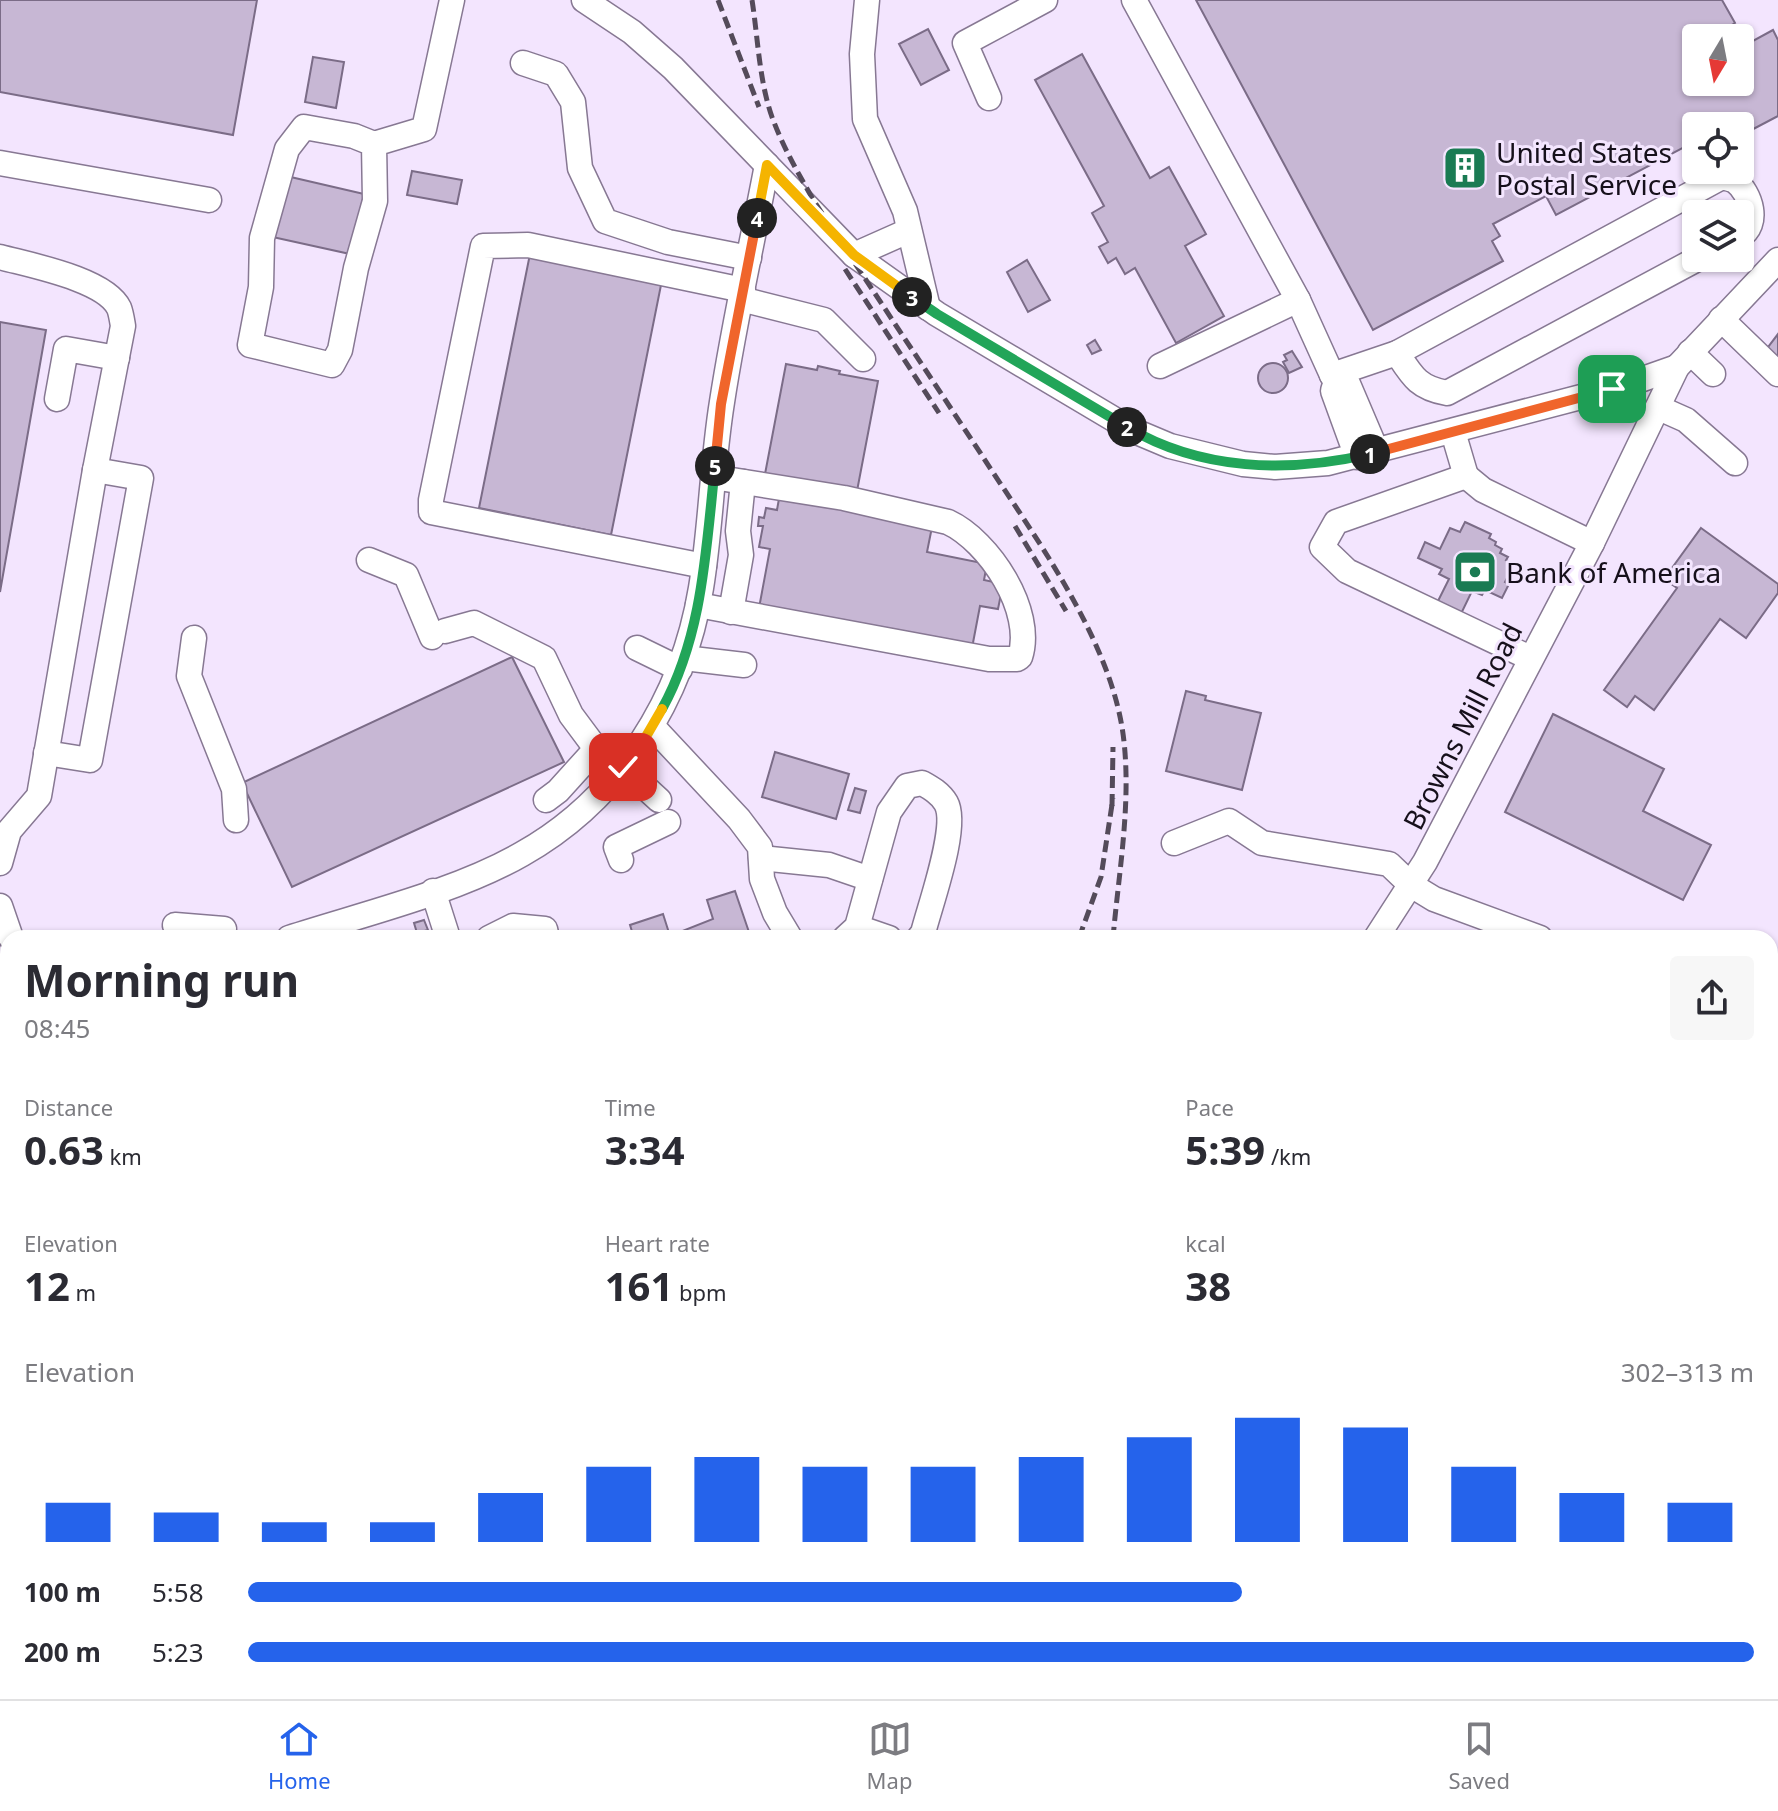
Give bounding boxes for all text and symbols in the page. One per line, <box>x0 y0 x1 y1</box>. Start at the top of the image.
north arrow <box>1682 24 1754 96</box>
map controls <box>1682 24 1754 272</box>
button: locate <box>1682 112 1754 184</box>
place label: United States Postal Service <box>1496 133 1677 203</box>
building icon: United States Postal Service <box>1441 144 1489 192</box>
pin: 4 <box>737 198 777 238</box>
button: layers <box>1682 200 1754 272</box>
text: 4 <box>751 203 763 233</box>
pin: 3 <box>892 277 932 317</box>
text: 3 <box>906 282 918 312</box>
pin <box>1578 355 1646 423</box>
icon: arrive <box>1590 367 1634 411</box>
pin: 2 <box>1107 407 1147 447</box>
text: 2 <box>1121 412 1133 442</box>
pin: 1 <box>1350 434 1390 474</box>
text: 1 <box>1364 439 1376 469</box>
pin: 5 <box>695 446 735 486</box>
text: 5 <box>709 451 721 481</box>
bank icon: Bank of America <box>1451 548 1499 596</box>
place label: Bank of America <box>1506 553 1721 591</box>
street label: Browns Mill Road <box>1393 616 1531 836</box>
pin <box>589 733 657 801</box>
icon: check <box>601 745 645 789</box>
text: Morning run <box>24 950 299 1010</box>
button: share <box>1670 956 1754 1040</box>
text: 08:45 <box>24 1010 90 1046</box>
text: Distance <box>24 1092 113 1122</box>
text: Time <box>605 1092 656 1122</box>
text: Pace <box>1185 1092 1234 1122</box>
text: 0.63 <box>24 1122 104 1177</box>
text: 3:34 <box>605 1122 685 1177</box>
text: 5:39 <box>1185 1122 1265 1177</box>
text: km <box>104 1141 142 1171</box>
text: /km <box>1265 1141 1311 1171</box>
text: Elevation <box>24 1228 118 1258</box>
text: Heart rate <box>605 1228 710 1258</box>
text: kcal <box>1185 1228 1226 1258</box>
text: 12 <box>24 1258 70 1313</box>
text: 161 <box>605 1258 673 1313</box>
text: 38 <box>1185 1258 1231 1313</box>
text: m <box>70 1277 96 1307</box>
text: bpm <box>673 1277 727 1307</box>
text: Elevation <box>24 1354 135 1390</box>
text: 302–313 m <box>1621 1354 1754 1390</box>
text: 100 m <box>24 1574 101 1610</box>
text: 5:58 <box>152 1574 204 1610</box>
text: 200 m <box>24 1634 101 1670</box>
text: 5:23 <box>152 1634 204 1670</box>
tab: Home <box>268 1717 331 1795</box>
tab: Map <box>867 1717 912 1795</box>
tab: Saved <box>1448 1717 1510 1795</box>

